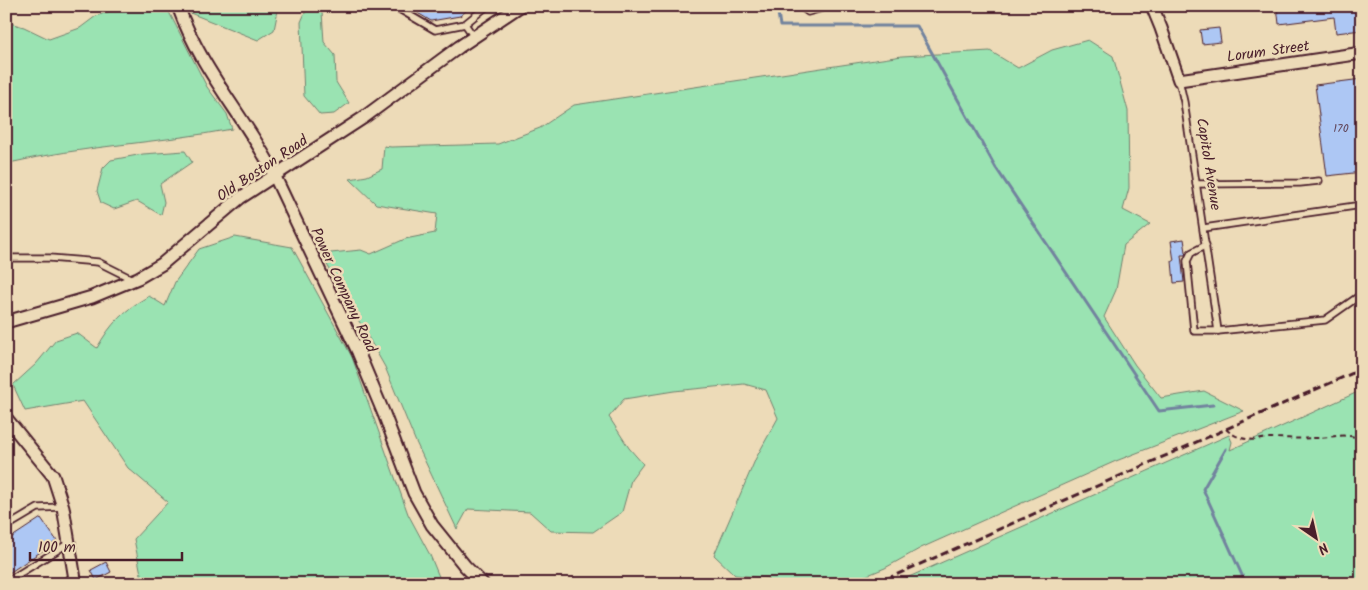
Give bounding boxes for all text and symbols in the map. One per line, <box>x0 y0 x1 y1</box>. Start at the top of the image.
street label: Lorum Street <box>1225 34 1311 70</box>
street label: Capitol Avenue <box>1189 116 1227 212</box>
house number: 170 <box>1333 119 1349 138</box>
street label: Old Boston Road <box>212 129 314 208</box>
street label: Power Company Road <box>304 224 383 358</box>
north arrow <box>1290 512 1340 562</box>
scale bar <box>30 530 182 562</box>
text: 100 m <box>38 536 76 560</box>
text: N <box>1313 536 1333 560</box>

